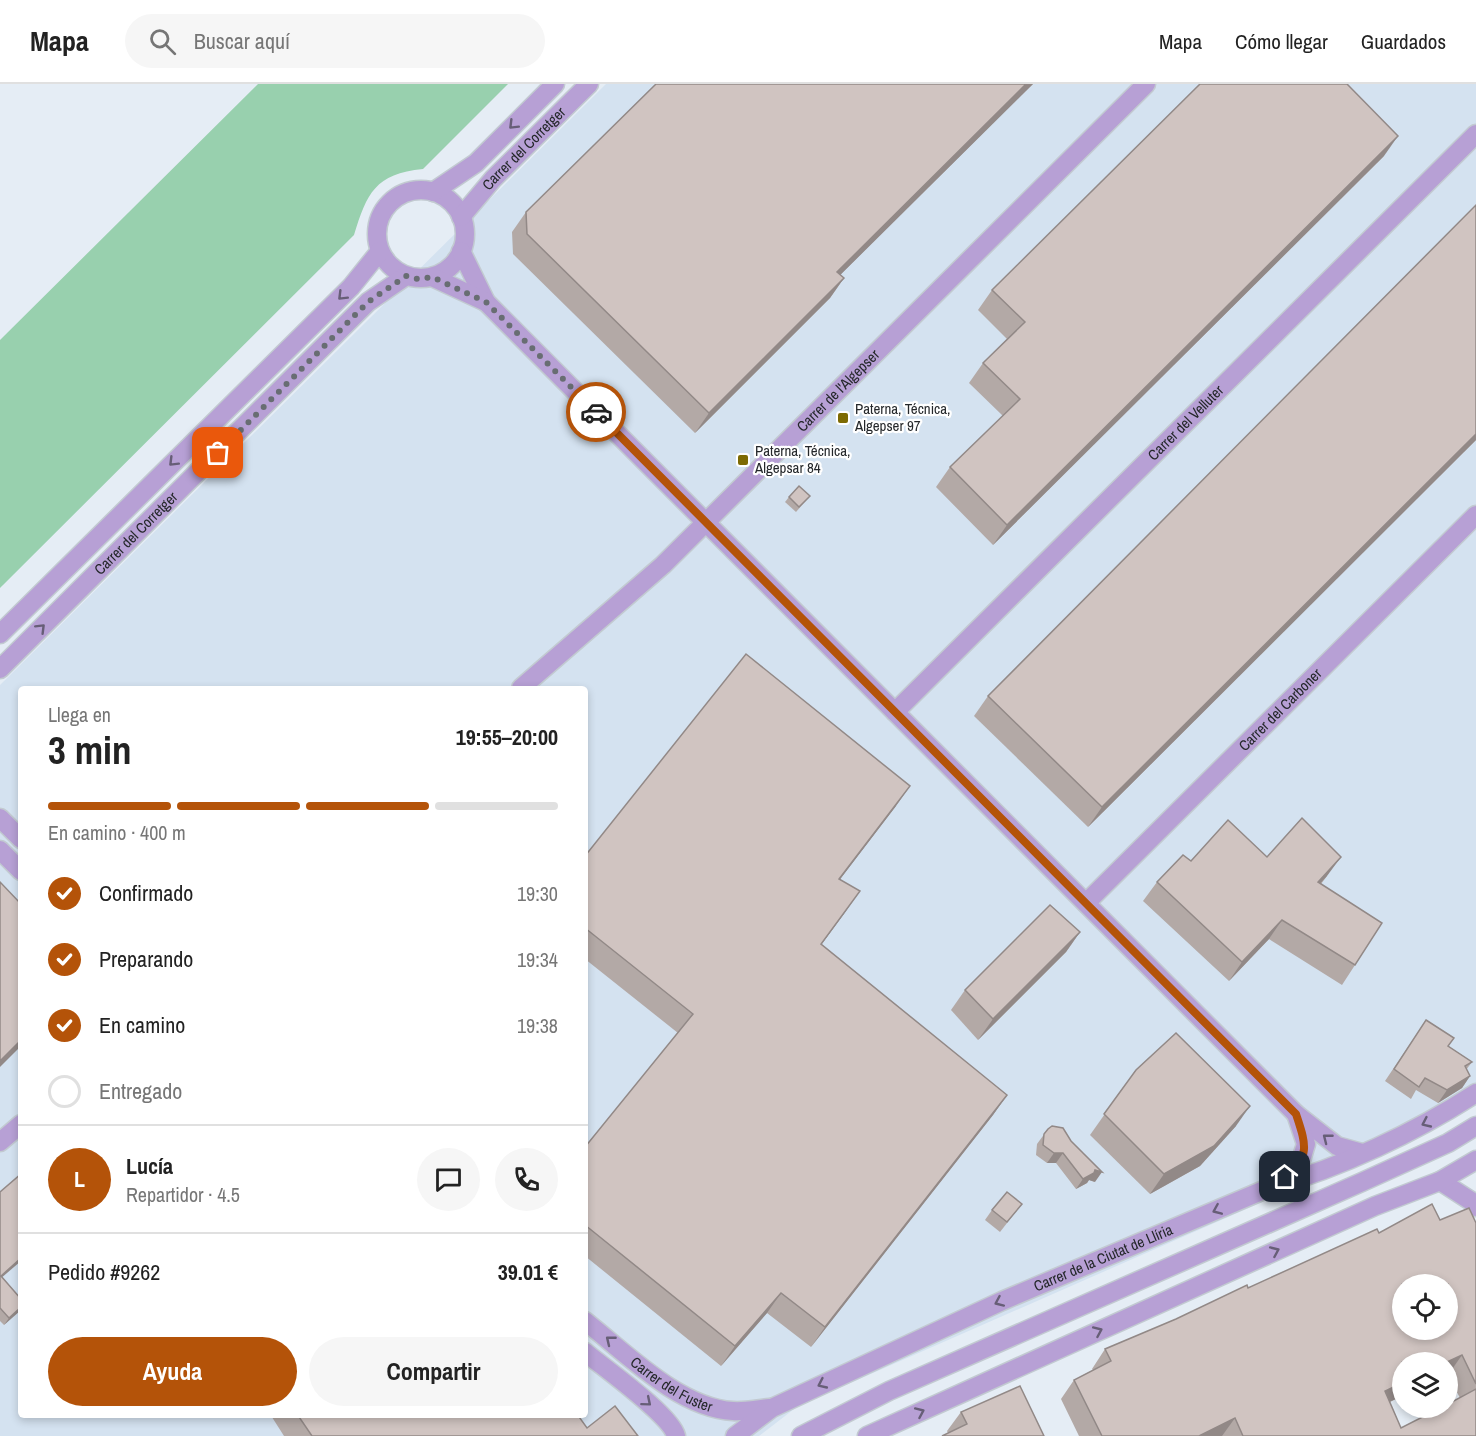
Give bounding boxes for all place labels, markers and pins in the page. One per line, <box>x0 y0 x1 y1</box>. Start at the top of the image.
place label: Paterna, Técnica, Algepser 97 <box>854 398 951 436</box>
marker: Paterna, Técnica, Algepser 97 <box>836 411 850 425</box>
pin <box>192 427 243 478</box>
place label: Paterna, Técnica, Algepsar 84 <box>754 440 851 478</box>
marker: Paterna, Técnica, Algepsar 84 <box>736 453 750 467</box>
pin <box>1259 1151 1310 1202</box>

